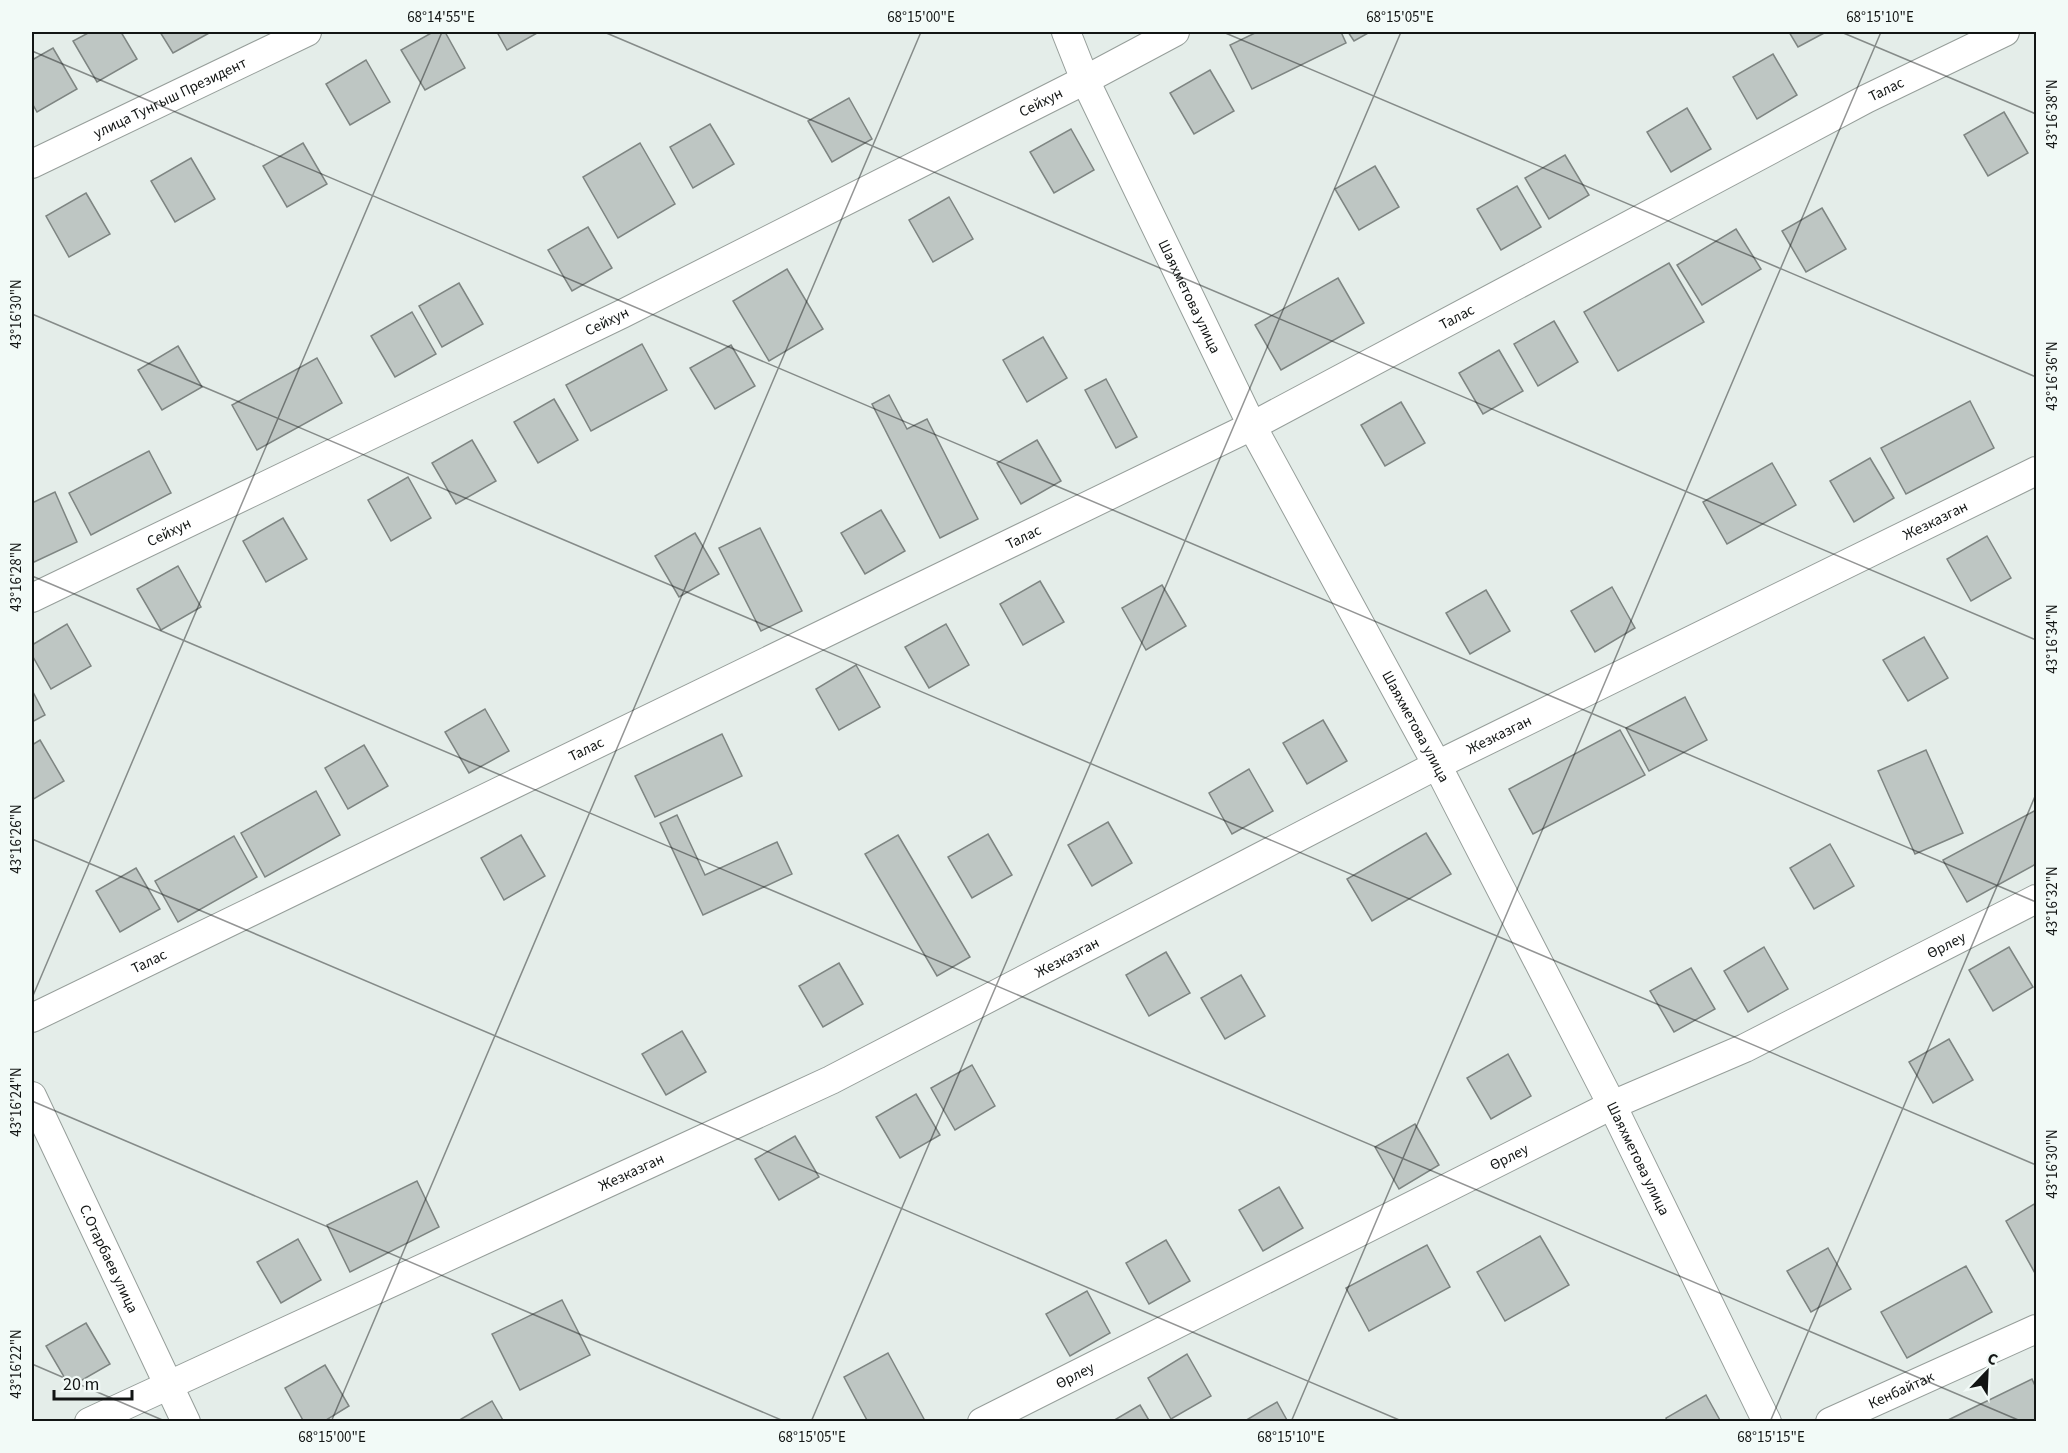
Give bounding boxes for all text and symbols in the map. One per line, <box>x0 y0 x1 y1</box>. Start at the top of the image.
text: 68°14'55"E <box>407 7 475 28</box>
text: 68°15'00"E <box>887 7 955 28</box>
text: 68°15'05"E <box>1366 7 1434 28</box>
text: 68°15'10"E <box>1846 7 1914 28</box>
street label: улица Тунгыш Президент <box>90 52 250 144</box>
street label: Талас <box>1865 72 1908 107</box>
text: 43°16'38"N <box>2042 79 2063 149</box>
street label: Сейхун <box>1015 83 1067 123</box>
street label: Шаяхметова улица <box>1153 236 1226 357</box>
text: 43°16'30"N <box>6 279 27 349</box>
street label: Талас <box>1436 299 1478 335</box>
street label: Сейхун <box>582 302 633 341</box>
text: 43°16'36"N <box>2042 341 2063 411</box>
street label: Жезказган <box>1899 496 1971 546</box>
street label: Сейхун <box>144 513 195 552</box>
street label: Талас <box>1002 520 1045 555</box>
text: 43°16'28"N <box>6 542 27 612</box>
text: 43°16'34"N <box>2042 604 2063 674</box>
street label: Шаяхметова улица <box>1376 667 1454 786</box>
street label: Жезказган <box>1463 710 1535 760</box>
street label: Талас <box>565 732 608 767</box>
text: 43°16'26"N <box>6 804 27 874</box>
text: 43°16'32"N <box>2042 866 2063 936</box>
street label: Өрлеу <box>1923 927 1969 964</box>
street label: Жезказган <box>1031 932 1103 983</box>
street label: Талас <box>128 944 170 979</box>
text: 43°16'24"N <box>6 1067 27 1137</box>
street label: Шаяхметова улица <box>1601 1098 1674 1219</box>
text: 43°16'30"N <box>2042 1129 2063 1199</box>
street label: Өрлеу <box>1486 1139 1532 1176</box>
street label: Жезказган <box>595 1148 668 1197</box>
street label: С.Отарбаев улица <box>74 1201 143 1317</box>
text: 43°16'22"N <box>6 1329 27 1399</box>
north arrow <box>1957 1342 2017 1402</box>
text: С <box>1984 1347 2001 1371</box>
street label: Өрлеу <box>1052 1357 1098 1394</box>
scale bar <box>54 1363 132 1401</box>
street label: Кенбайтак <box>1865 1366 1938 1414</box>
text: 20 m <box>63 1372 99 1397</box>
text: 68°15'00"E <box>298 1427 366 1448</box>
text: 68°15'05"E <box>778 1427 846 1448</box>
text: 68°15'10"E <box>1257 1427 1325 1448</box>
text: 68°15'15"E <box>1737 1427 1805 1448</box>

